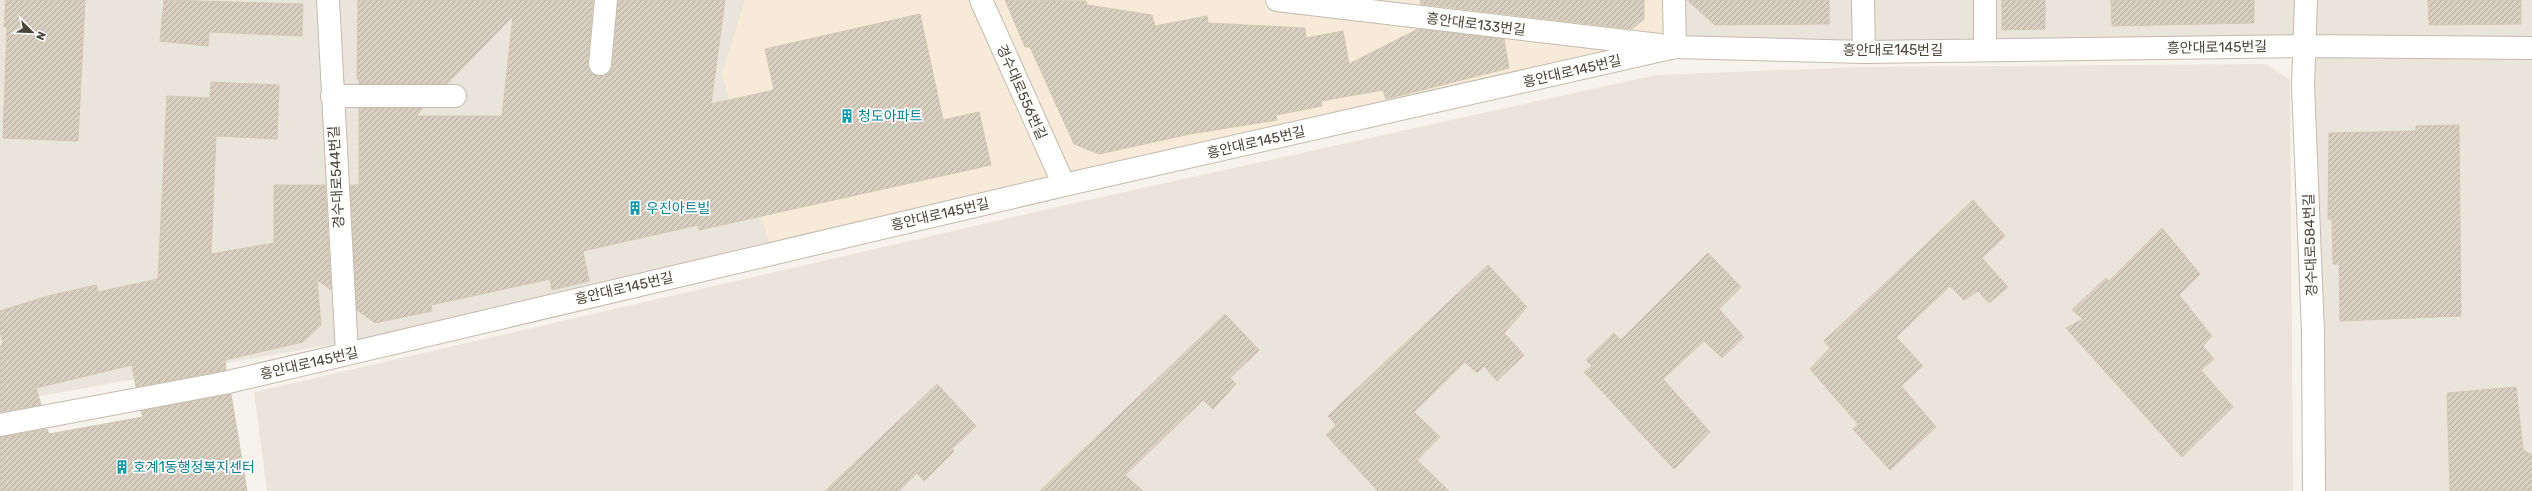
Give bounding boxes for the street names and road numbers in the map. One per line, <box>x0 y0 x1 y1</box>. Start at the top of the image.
street label: 흥안대로133번길 <box>1425 10 1527 39</box>
street label: 흥안대로145번길 <box>2167 38 2267 57</box>
street label: 경수대로556번길 <box>993 42 1050 142</box>
street label: 흥안대로145번길 <box>1843 42 1943 59</box>
street label: 흥안대로145번길 <box>1521 52 1623 91</box>
street label: 흥안대로145번길 <box>1205 123 1307 162</box>
street label: 경수대로544번길 <box>325 125 348 229</box>
street label: 경수대로584번길 <box>2300 193 2321 297</box>
street label: 흥안대로145번길 <box>889 195 991 234</box>
street label: 흥안대로145번길 <box>573 269 675 308</box>
street label: 흥안대로145번길 <box>258 344 360 383</box>

